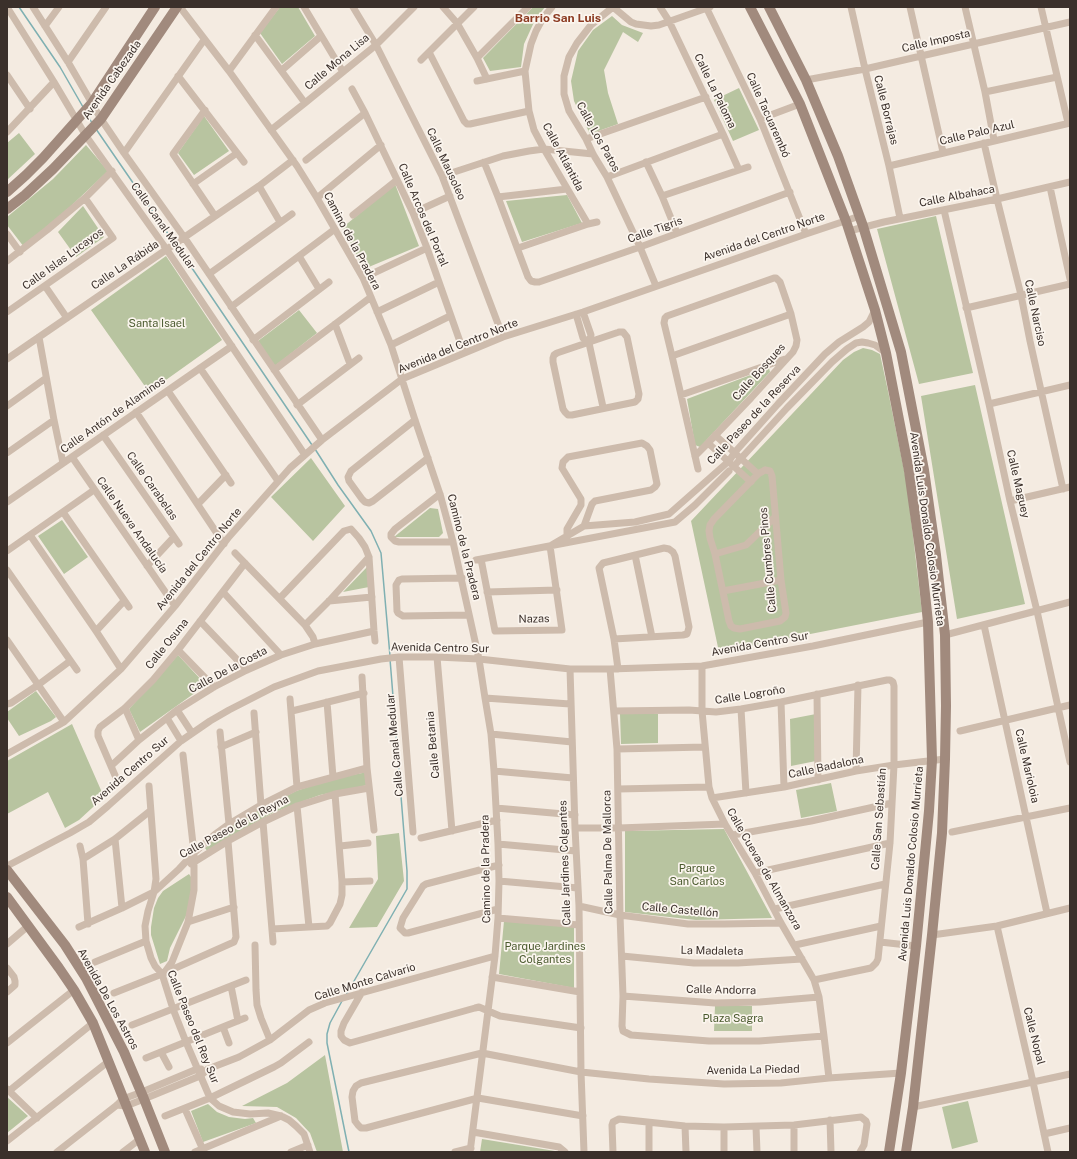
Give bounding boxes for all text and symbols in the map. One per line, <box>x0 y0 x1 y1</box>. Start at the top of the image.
district label: Barrio San Luis <box>515 11 601 25</box>
street label: Calle Imposta <box>900 27 972 55</box>
street label: Calle Mona Lisa <box>302 31 372 93</box>
street label: Avenida Cabezada <box>80 38 144 122</box>
street label: Calle La Paloma <box>691 51 739 131</box>
street label: Calle Tacuarembó <box>743 70 793 160</box>
street label: Calle Borrajas <box>871 74 901 146</box>
street label: Calle Los Patos <box>573 100 623 174</box>
street label: Calle Palo Azul <box>938 118 1016 148</box>
street label: Calle Atlántida <box>539 121 587 193</box>
street label: Calle Mausoleo <box>423 126 469 202</box>
street label: Calle Arcos del Portal <box>395 161 451 269</box>
street label: Calle Canal Medular <box>128 180 198 272</box>
street label: Calle Albahaca <box>918 182 996 210</box>
street label: Camino de la Pradera <box>321 190 383 292</box>
street label: Avenida del Centro Norte <box>701 210 827 264</box>
street label: Calle Tigris <box>626 214 684 246</box>
street label: Calle Islas Lucayos <box>20 225 106 293</box>
street label: Calle La Rábida <box>89 237 161 293</box>
street label: Calle Narciso <box>1022 279 1048 347</box>
street label: Avenida del Centro Norte <box>396 316 520 376</box>
park label: Santa Isael <box>129 317 185 331</box>
street label: Calle Bosques <box>730 341 788 403</box>
street label: Calle Paseo de la Reserva <box>704 363 804 467</box>
street label: Calle Antón de Alaminos <box>58 374 168 456</box>
street label: Avenida Luis Donaldo Colosio Murrieta <box>907 431 947 627</box>
street label: Calle Carabelas <box>124 449 180 523</box>
street label: Calle Maguey <box>1004 449 1032 519</box>
street label: Calle Nueva Andalucía <box>94 474 170 576</box>
street label: Camino de la Pradera <box>444 493 484 601</box>
street label: Avenida del Centro Norte <box>154 505 244 613</box>
street label: Calle Cumbres Pinos <box>757 507 779 613</box>
street label: Nazas <box>518 612 550 626</box>
street label: Calle Osuna <box>143 616 191 672</box>
street label: Avenida Centro Sur <box>710 629 810 659</box>
street label: Avenida Centro Sur <box>391 641 489 655</box>
street label: Calle De la Costa <box>187 644 269 696</box>
street label: Calle Logroño <box>714 683 786 707</box>
street label: Calle Canal Medular <box>384 693 406 797</box>
street label: Calle Betania <box>423 711 443 779</box>
street label: Calle Marioloia <box>1012 728 1042 804</box>
street label: Avenida Centro Sur <box>88 734 172 808</box>
street label: Calle Badalona <box>787 753 865 781</box>
street label: Avenida Luis Donaldo Colosio Murrieta <box>896 766 926 962</box>
street label: Calle San Sebastián <box>869 768 889 870</box>
street label: Calle Palma De Mallorca <box>600 790 616 914</box>
street label: Calle Paseo de la Reyna <box>177 793 291 861</box>
street label: Calle Jardines Colgantes <box>556 800 574 926</box>
street label: Calle Cuevas de Almanzora <box>724 806 804 932</box>
street label: Camino de la Pradera <box>478 814 494 924</box>
park label: Parque San Carlos <box>669 862 725 888</box>
street label: Calle Castellón <box>641 900 719 920</box>
park label: Parque Jardines Colgantes <box>504 940 586 966</box>
street label: La Madaleta <box>681 944 743 958</box>
street label: Avenida De Los Astros <box>75 946 141 1052</box>
street label: Calle Monte Calvario <box>313 960 417 1004</box>
street label: Calle Paseo del Rey Sur <box>164 968 222 1086</box>
street label: Calle Andorra <box>686 983 756 997</box>
street label: Calle Nopal <box>1020 1006 1048 1066</box>
park label: Plaza Sagra <box>703 1012 763 1026</box>
street label: Avenida La Piedad <box>706 1063 800 1077</box>

